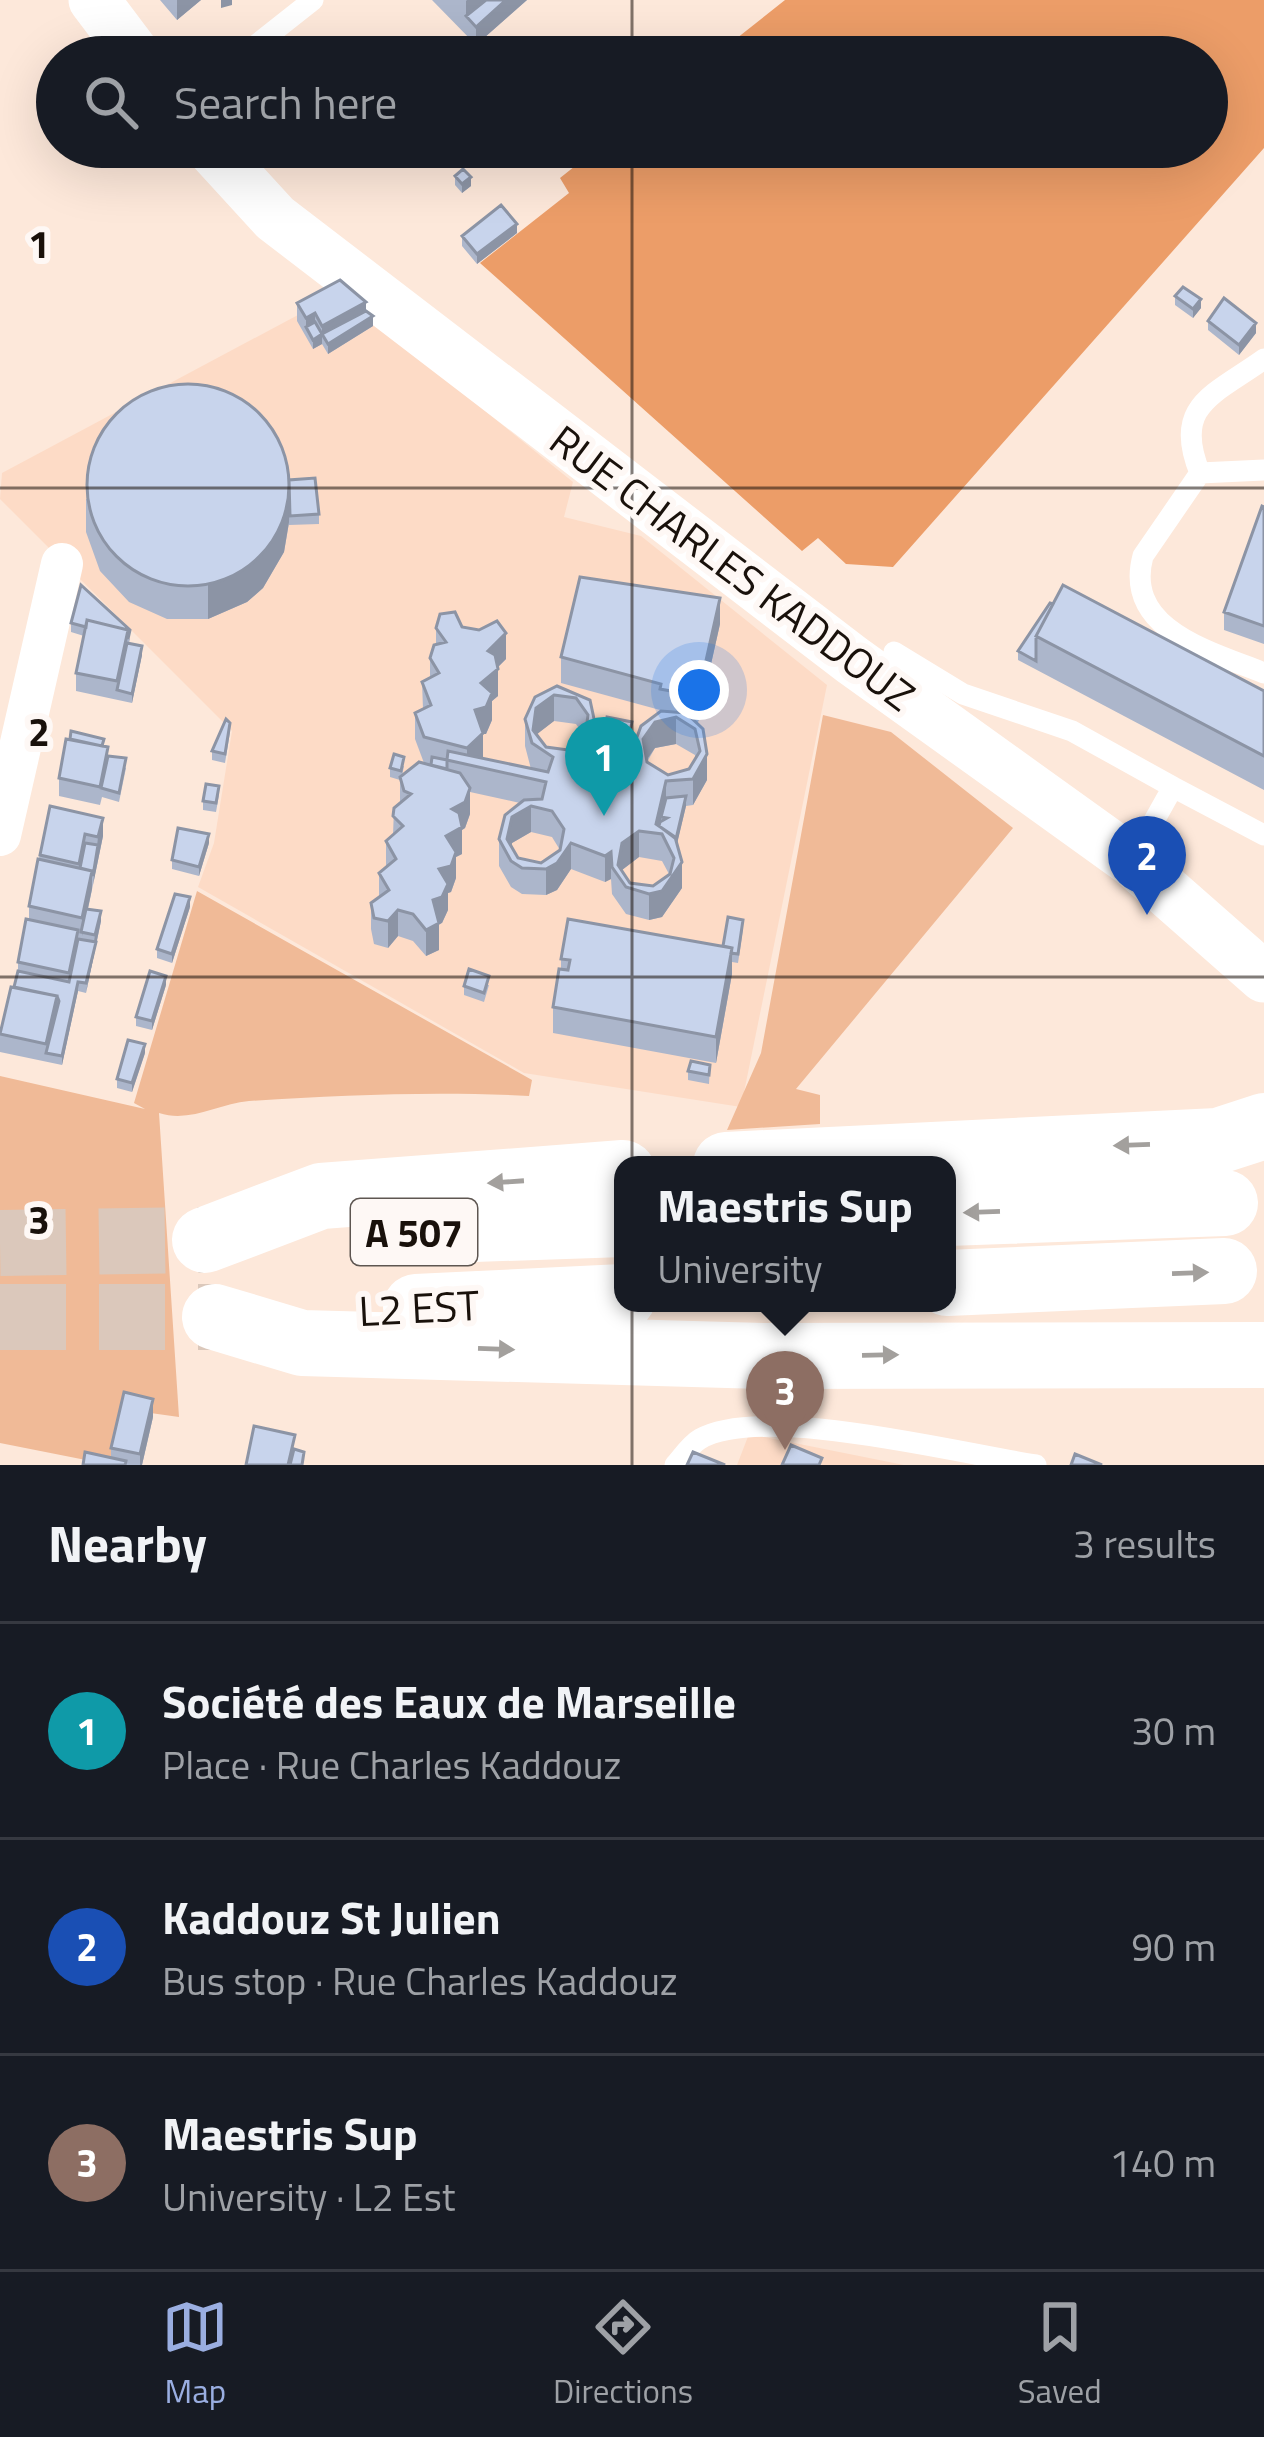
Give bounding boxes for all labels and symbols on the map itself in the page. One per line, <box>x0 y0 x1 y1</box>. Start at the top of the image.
text: 1 <box>28 214 50 273</box>
street label: RUE CHARLES KADDOUZ <box>537 408 929 726</box>
your location <box>669 660 729 720</box>
text: 2 <box>28 702 50 761</box>
pin: 1 <box>565 717 643 816</box>
pin: 2 <box>1108 816 1186 915</box>
one-way arrow <box>1112 1135 1150 1154</box>
one-way arrow <box>487 1172 524 1191</box>
text: 3 <box>28 1190 50 1249</box>
road number: A 507 <box>351 1199 477 1265</box>
one-way arrow <box>962 1202 1000 1221</box>
one-way arrow <box>1172 1263 1210 1282</box>
street label: L2 EST <box>357 1272 481 1342</box>
one-way arrow <box>478 1339 516 1358</box>
one-way arrow <box>862 1345 900 1364</box>
pin: 3 <box>746 1351 824 1450</box>

